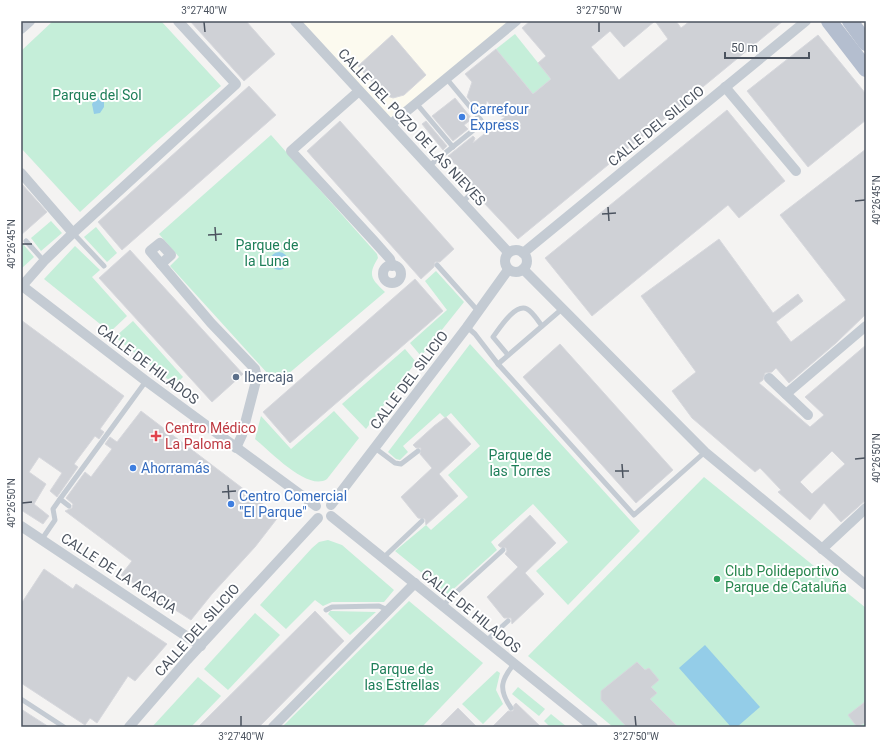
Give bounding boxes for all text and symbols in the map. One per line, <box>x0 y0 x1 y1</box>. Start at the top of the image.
text: 3°27'40"W <box>181 5 227 16</box>
text: 3°27'50"W <box>576 5 622 16</box>
scale bar <box>725 34 809 60</box>
text: 50 m <box>731 41 758 55</box>
street label: CALLE DEL POZO DE LAS NIEVES <box>335 45 489 209</box>
street label: CALLE DEL SILICIO <box>605 82 707 170</box>
park label: Parque del Sol <box>52 87 142 103</box>
place label: Carrefour Express <box>470 101 529 133</box>
marker: Carrefour Express <box>457 112 467 122</box>
text: 40°26'45"N <box>871 175 882 225</box>
text: 40°26'45"N <box>6 219 17 269</box>
park label: Parque de la Luna <box>236 237 298 269</box>
street label: CALLE DE HILADOS <box>94 321 202 407</box>
street label: CALLE DEL SILICIO <box>367 328 451 432</box>
place label: Ibercaja <box>244 369 294 385</box>
marker: Ibercaja <box>231 372 241 382</box>
place label: Centro Médico La Paloma <box>165 420 256 452</box>
marker: Centro Médico La Paloma <box>150 430 162 442</box>
text: 40°26'50"N <box>871 433 882 483</box>
park label: Parque de las Torres <box>489 447 551 479</box>
place label: Ahorramás <box>141 460 210 476</box>
marker: Ahorramás <box>128 463 138 473</box>
text: 40°26'50"N <box>6 478 17 528</box>
place label: Centro Comercial "El Parque" <box>239 488 347 520</box>
marker: Centro Comercial "El Parque" <box>226 499 236 509</box>
street label: CALLE DE LA ACACIA <box>58 530 180 616</box>
place label: Club Polideportivo Parque de Cataluña <box>725 563 847 595</box>
street label: CALLE DE HILADOS <box>418 566 524 656</box>
marker: Club Polideportivo Parque de Cataluña <box>712 574 722 584</box>
street label: CALLE DEL SILICIO <box>151 580 243 680</box>
park label: Parque de las Estrellas <box>364 661 440 693</box>
text: 3°27'40"W <box>218 731 264 742</box>
text: 3°27'50"W <box>613 731 659 742</box>

